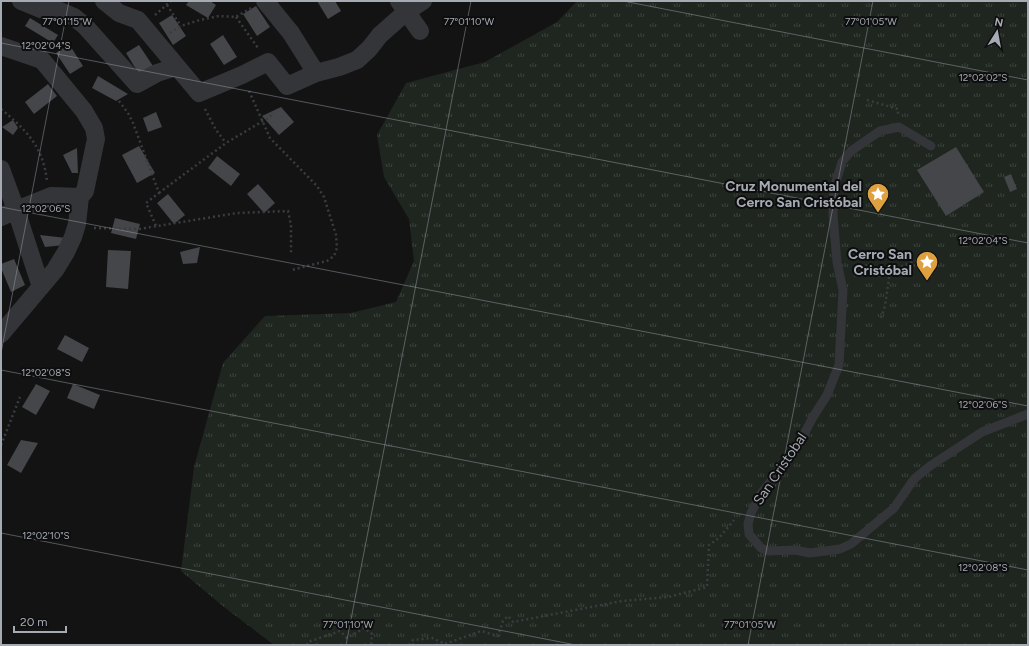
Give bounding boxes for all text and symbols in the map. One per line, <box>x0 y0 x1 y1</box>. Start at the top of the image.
north arrow <box>977 12 1017 52</box>
text: 77°01'15"W <box>42 15 92 28</box>
text: 77°01'10"W <box>444 15 495 28</box>
text: 77°01'05"W <box>845 15 897 28</box>
text: N <box>993 15 1004 30</box>
text: 12°02'04"S <box>21 39 71 52</box>
text: 12°02'02"S <box>959 71 1007 84</box>
place label: Cruz Monumental del Cerro San Cristóbal <box>725 178 862 211</box>
place icon: Cruz Monumental del Cerro San Cristóbal <box>865 181 891 214</box>
text: 12°02'06"S <box>22 202 70 215</box>
text: 12°02'04"S <box>958 234 1008 247</box>
place label: Cerro San Cristóbal <box>848 246 912 279</box>
place icon: Cerro San Cristóbal <box>914 249 940 282</box>
text: 12°02'08"S <box>21 366 71 379</box>
text: 12°02'06"S <box>959 398 1007 411</box>
street label: San Cristobal <box>750 430 810 508</box>
text: 12°02'10"S <box>22 529 70 542</box>
text: 12°02'08"S <box>958 561 1008 574</box>
scale bar <box>14 608 66 634</box>
text: 20 m <box>20 615 48 629</box>
text: 77°01'10"W <box>323 618 374 631</box>
text: 77°01'05"W <box>724 618 776 631</box>

